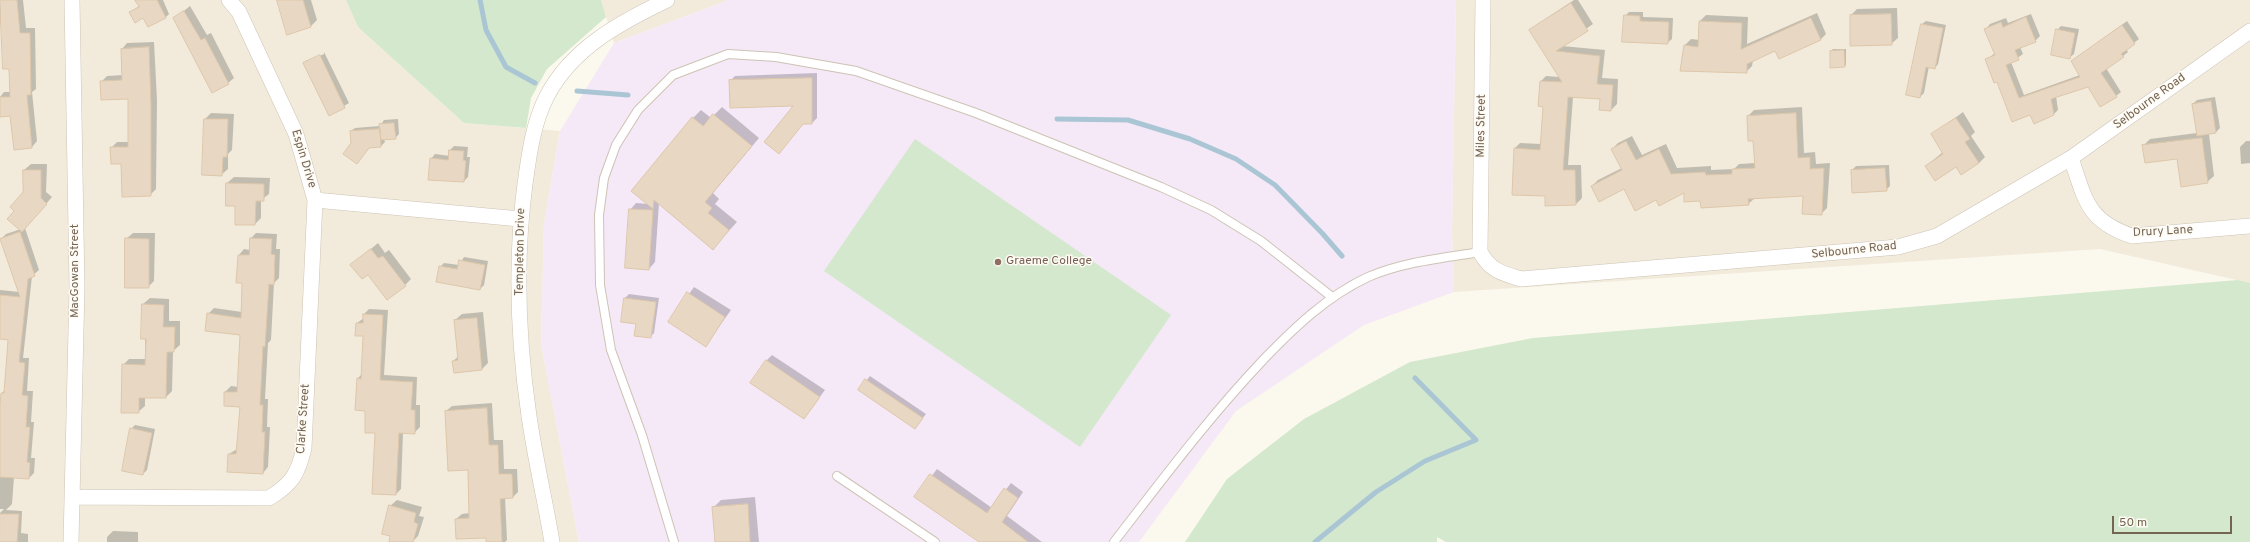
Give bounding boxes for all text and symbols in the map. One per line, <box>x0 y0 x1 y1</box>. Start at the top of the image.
street label: Selbourne Road <box>2111 71 2189 133</box>
street label: Miles Street <box>1474 94 1490 158</box>
street label: Espin Drive <box>287 128 319 190</box>
street label: Templeton Drive <box>513 208 529 296</box>
street label: Drury Lane <box>2133 223 2193 241</box>
street label: MacGowan Street <box>69 224 83 318</box>
street label: Selbourne Road <box>1811 239 1897 263</box>
place label: Graeme College <box>1006 255 1092 269</box>
marker: Graeme College <box>993 257 1003 267</box>
street label: Clarke Street <box>294 383 314 455</box>
scale bar <box>2114 508 2234 534</box>
text: 50 m <box>2119 515 2147 531</box>

